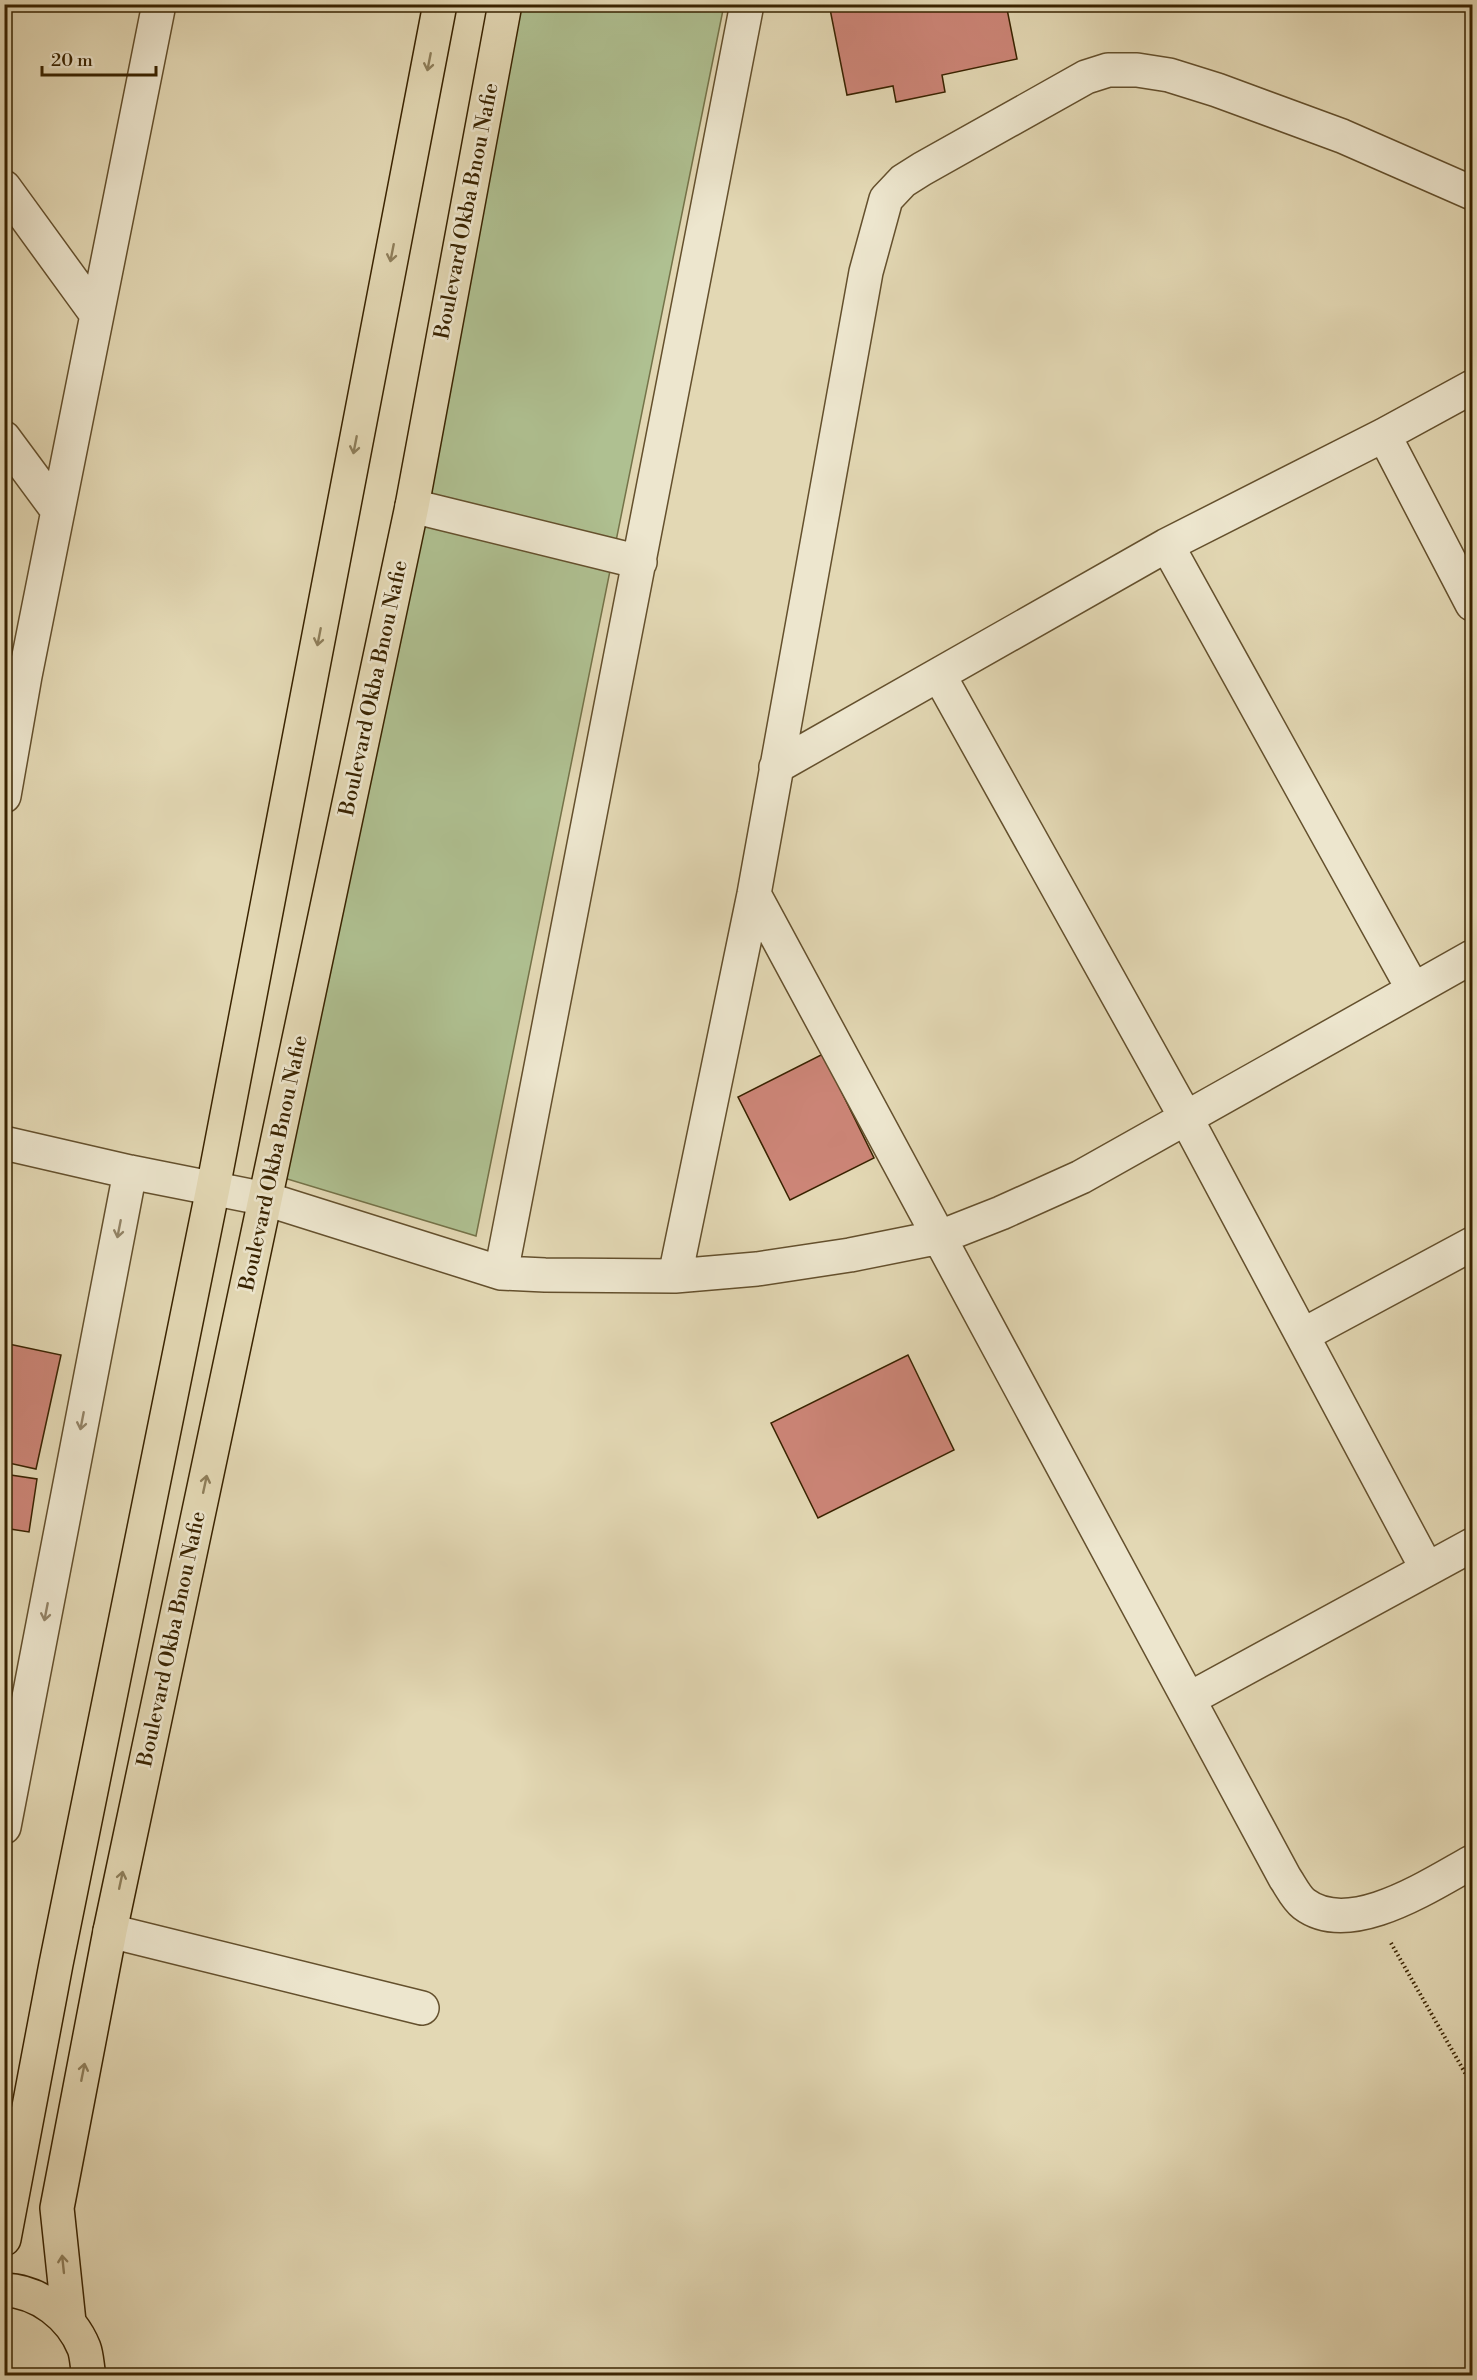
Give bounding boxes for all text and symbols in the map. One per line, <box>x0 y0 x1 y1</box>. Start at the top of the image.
scale bar <box>42 39 156 77</box>
text: 20 m <box>51 49 93 72</box>
one-way arrow <box>423 52 434 71</box>
street label: Boulevard Okba Bnou Nafie <box>429 81 505 342</box>
one-way arrow <box>386 243 397 263</box>
one-way arrow <box>350 435 361 454</box>
street label: Boulevard Okba Bnou Nafie <box>334 558 414 819</box>
one-way arrow <box>313 626 324 646</box>
street label: Boulevard Okba Bnou Nafie <box>234 1033 314 1294</box>
one-way arrow <box>113 1219 124 1239</box>
one-way arrow <box>76 1410 87 1430</box>
one-way arrow <box>200 1475 212 1494</box>
street label: Boulevard Okba Bnou Nafie <box>132 1509 212 1770</box>
one-way arrow <box>40 1602 51 1622</box>
one-way arrow <box>116 1871 127 1891</box>
one-way arrow <box>78 2062 89 2082</box>
one-way arrow <box>57 2254 68 2274</box>

